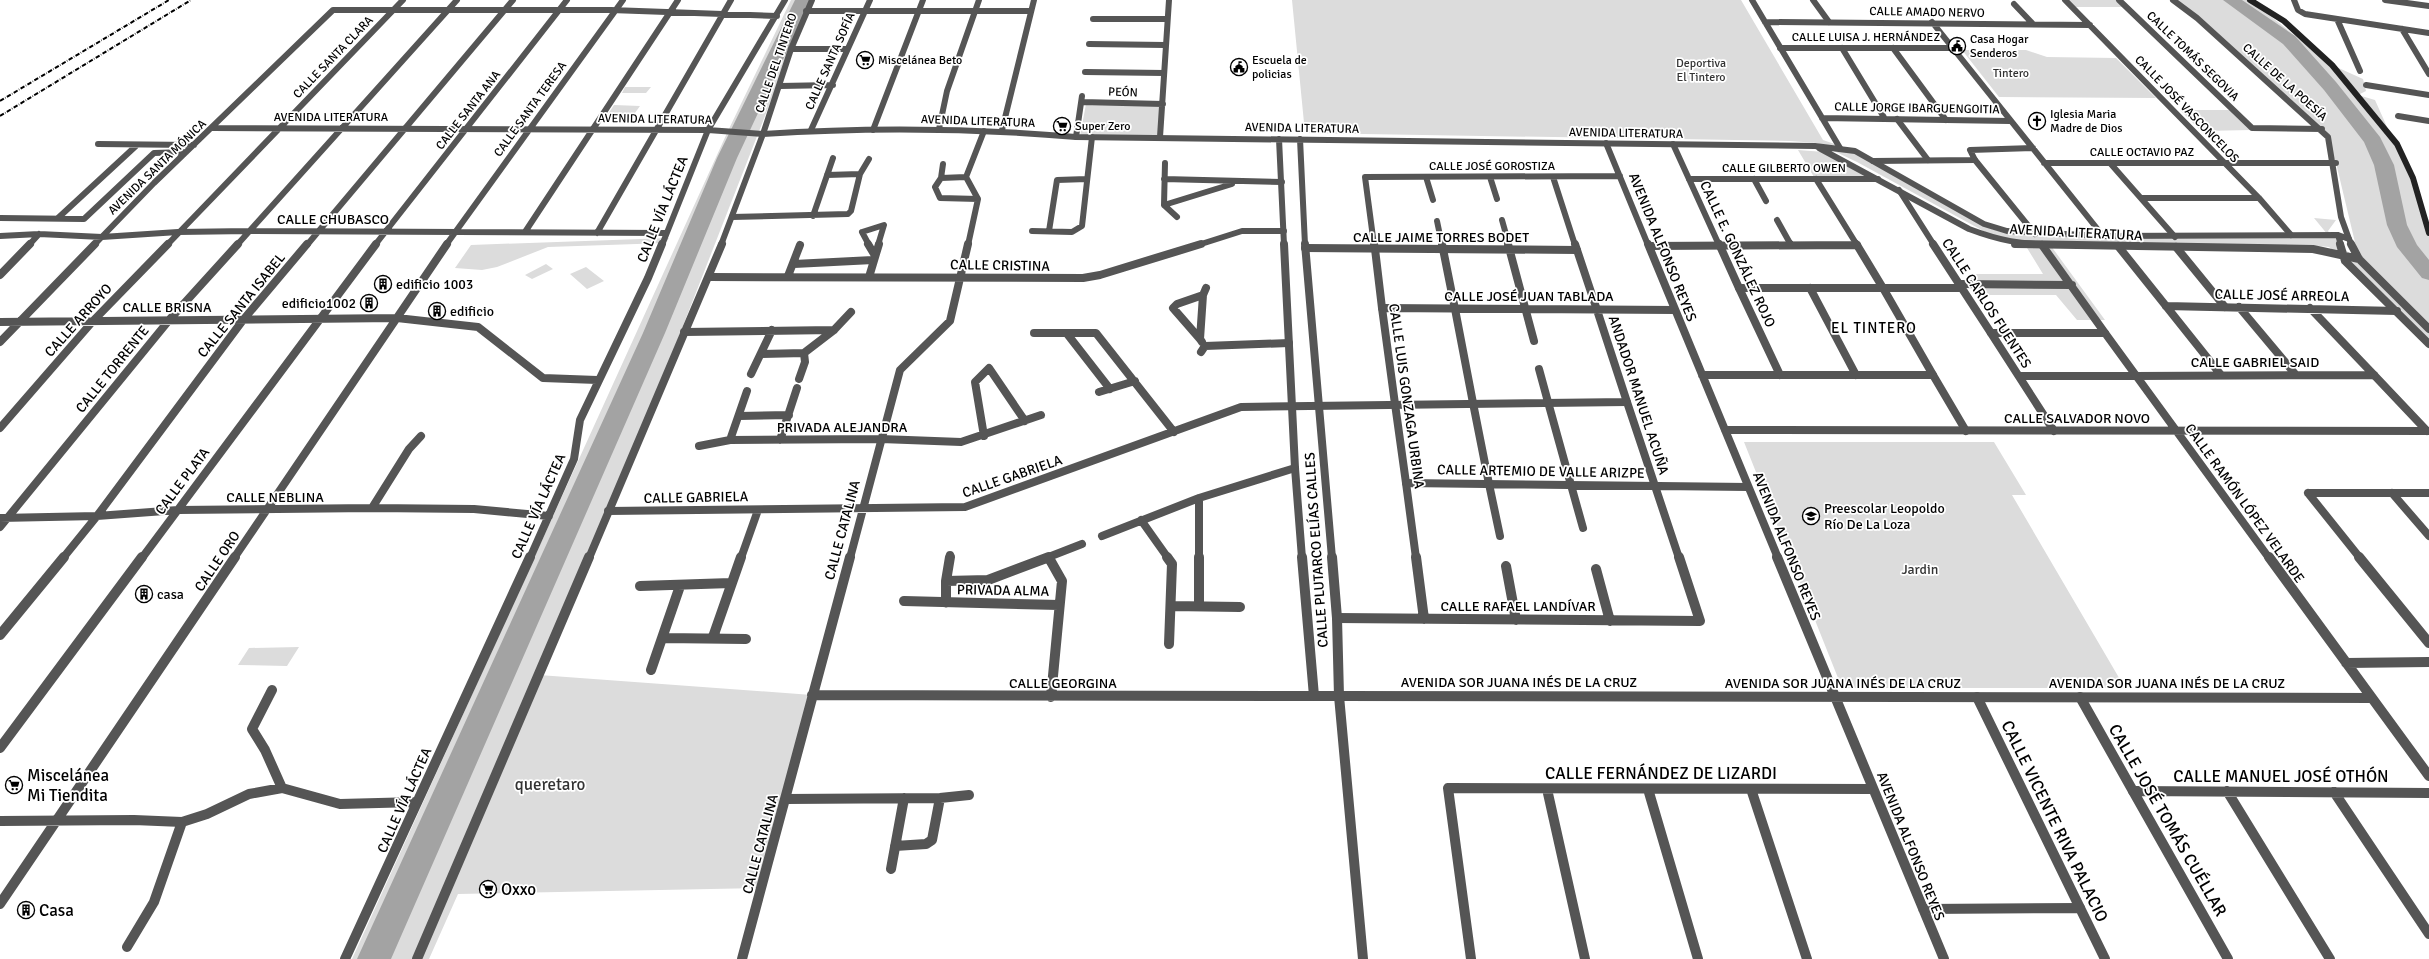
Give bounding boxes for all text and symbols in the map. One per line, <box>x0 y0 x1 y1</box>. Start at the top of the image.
street label: CALLE AMADO NERVO <box>1869 4 1985 21</box>
street label: CALLE TOMÁS SEGOVIA <box>2143 8 2242 105</box>
street label: CALLE SANTA SOFÍA <box>802 9 859 112</box>
street label: CALLE DEL TINTERO <box>752 11 801 115</box>
street label: CALLE SANTA CLARA <box>290 13 377 102</box>
street label: CALLE LUISA J. HERNÁNDEZ <box>1792 30 1940 45</box>
place label: Casa Hogar Senderos <box>1970 32 2029 61</box>
public building icon: Casa Hogar Senderos <box>1947 36 1967 56</box>
street label: CALLE DE LA POESÍA <box>2239 40 2331 125</box>
supermarket icon: Miscelánea Beto <box>855 50 875 70</box>
place label: Miscelánea Beto <box>878 53 962 68</box>
place label: Escuela de policias <box>1252 53 1307 82</box>
street label: CALLE JOSÉ VASCONCELOS <box>2131 53 2242 166</box>
park label: Deportiva El Tintero <box>1676 56 1726 85</box>
public building icon: Escuela de policias <box>1229 57 1249 77</box>
street label: CALLE SANTA TERESA <box>491 58 570 160</box>
park label: Tintero <box>1993 66 2029 81</box>
street label: CALLE SANTA ANA <box>433 67 504 153</box>
street label: PEÓN <box>1108 84 1138 101</box>
street label: CALLE JORGE IBARGUENGOITIA <box>1834 100 2000 117</box>
place label: Iglesia Maria Madre de Dios <box>2050 107 2122 136</box>
street label: AVENIDA LITERATURA <box>274 110 389 125</box>
street label: AVENIDA LITERATURA <box>598 111 713 128</box>
church icon: Iglesia Maria Madre de Dios <box>2027 111 2047 131</box>
street label: AVENIDA LITERATURA <box>921 112 1036 131</box>
street label: AVENIDA SANTA MÓNICA <box>105 116 210 218</box>
supermarket icon: Super Zero <box>1052 116 1072 136</box>
place label: Super Zero <box>1075 119 1131 134</box>
street label: AVENIDA LITERATURA <box>1245 120 1360 137</box>
street label: AVENIDA LITERATURA <box>1569 125 1684 142</box>
street label: CALLE OCTAVIO PAZ <box>2090 145 2194 160</box>
street label: CALLE VÍA LÁCTEA <box>633 153 692 265</box>
street label: CALLE JOSÉ GOROSTIZA <box>1429 159 1556 174</box>
street label: CALLE GILBERTO OWEN <box>1722 161 1846 176</box>
street label: AVENIDA ALFONSO REYES <box>1625 170 1700 324</box>
street label: CALLE E. GONZÁLEZ ROJO <box>1696 178 1779 330</box>
street label: CALLE CHUBASCO <box>277 211 389 228</box>
street label: AVENIDA LITERATURA <box>2009 221 2143 245</box>
street label: CALLE JAIME TORRES BODET <box>1353 229 1529 246</box>
street label: CALLE CARLOS FUENTES <box>1938 235 2035 372</box>
street label: CALLE SANTA ISABEL <box>194 249 289 361</box>
street label: CALLE CRISTINA <box>950 256 1050 275</box>
building icon: edificio 1003 <box>373 274 393 294</box>
place label: edificio 1003 <box>396 276 473 293</box>
street label: CALLE ARROYO <box>41 280 116 360</box>
street label: CALLE JOSÉ ARREOLA <box>2215 286 2350 305</box>
street label: CALLE JOSÉ JUAN TABLADA <box>1444 288 1614 305</box>
building icon: edificio1002 <box>359 293 379 313</box>
place label: edificio1002 <box>282 295 356 312</box>
street label: CALLE BRISNA <box>122 299 212 316</box>
building icon: edificio <box>427 301 447 321</box>
street label: CALLE LUIS GONZAGA URBINA <box>1385 302 1428 490</box>
place label: edificio <box>450 303 494 320</box>
street label: ANDADOR MANUEL ACUÑA <box>1605 313 1672 477</box>
district label: EL TINTERO <box>1831 319 1917 337</box>
street label: CALLE TORRENTE <box>72 322 153 416</box>
street label: CALLE GABRIEL SAID <box>2191 354 2319 371</box>
street label: CALLE SALVADOR NOVO <box>2004 410 2150 427</box>
street label: PRIVADA ALEJANDRA <box>777 419 908 436</box>
street label: CALLE RAMÓN LÓPEZ VELARDE <box>2181 420 2308 586</box>
street label: CALLE PLATA <box>152 444 213 518</box>
street label: CALLE VÍA LÁCTEA <box>508 450 569 562</box>
street label: CALLE GABRIELA <box>960 451 1065 502</box>
street label: CALLE PLUTARCO ELÍAS CALLES <box>1301 452 1332 648</box>
street label: CALLE ARTEMIO DE VALLE ARIZPE <box>1437 461 1645 482</box>
street label: AVENIDA ALFONSO REYES <box>1749 469 1824 623</box>
street label: CALLE CATALINA <box>821 478 864 582</box>
street label: CALLE GABRIELA <box>644 488 749 507</box>
street label: CALLE NEBLINA <box>226 489 324 506</box>
place label: Preescolar Leopoldo Río De La Loza <box>1824 500 1945 533</box>
school or university icon: Preescolar Leopoldo Río De La Loza <box>1801 506 1821 526</box>
street label: CALLE ORO <box>191 528 244 595</box>
park label: Jardin <box>1902 561 1938 578</box>
street label: PRIVADA ALMA <box>957 581 1050 600</box>
building icon: casa <box>134 584 154 604</box>
place label: casa <box>157 586 184 603</box>
street label: CALLE RAFAEL LANDÍVAR <box>1440 598 1596 615</box>
street label: AVENIDA SOR JUANA INÉS DE LA CRUZ <box>1401 674 1637 691</box>
street label: CALLE GEORGINA <box>1009 675 1117 692</box>
street label: AVENIDA SOR JUANA INÉS DE LA CRUZ <box>1725 675 1961 692</box>
street label: AVENIDA SOR JUANA INÉS DE LA CRUZ <box>2049 675 2285 692</box>
street label: CALLE VICENTE RIVA PALACIO <box>1996 717 2113 926</box>
street label: CALLE JOSÉ TOMÁS CUÉLLAR <box>2104 720 2231 920</box>
street label: CALLE VÍA LÁCTEA <box>374 744 435 856</box>
street label: CALLE FERNÁNDEZ DE LIZARDI <box>1545 763 1777 784</box>
place label: Miscelánea Mi Tiendita <box>27 765 109 806</box>
street label: CALLE MANUEL JOSÉ OTHÓN <box>2173 766 2389 787</box>
street label: AVENIDA ALFONSO REYES <box>1873 769 1948 923</box>
park label: queretaro <box>515 774 585 795</box>
supermarket icon: Miscelánea Mi Tiendita <box>4 775 24 795</box>
street label: CALLE CATALINA <box>739 792 782 896</box>
supermarket icon: Oxxo <box>478 879 498 899</box>
place label: Oxxo <box>501 879 536 900</box>
building icon: Casa <box>16 900 36 920</box>
place label: Casa <box>39 900 74 921</box>

